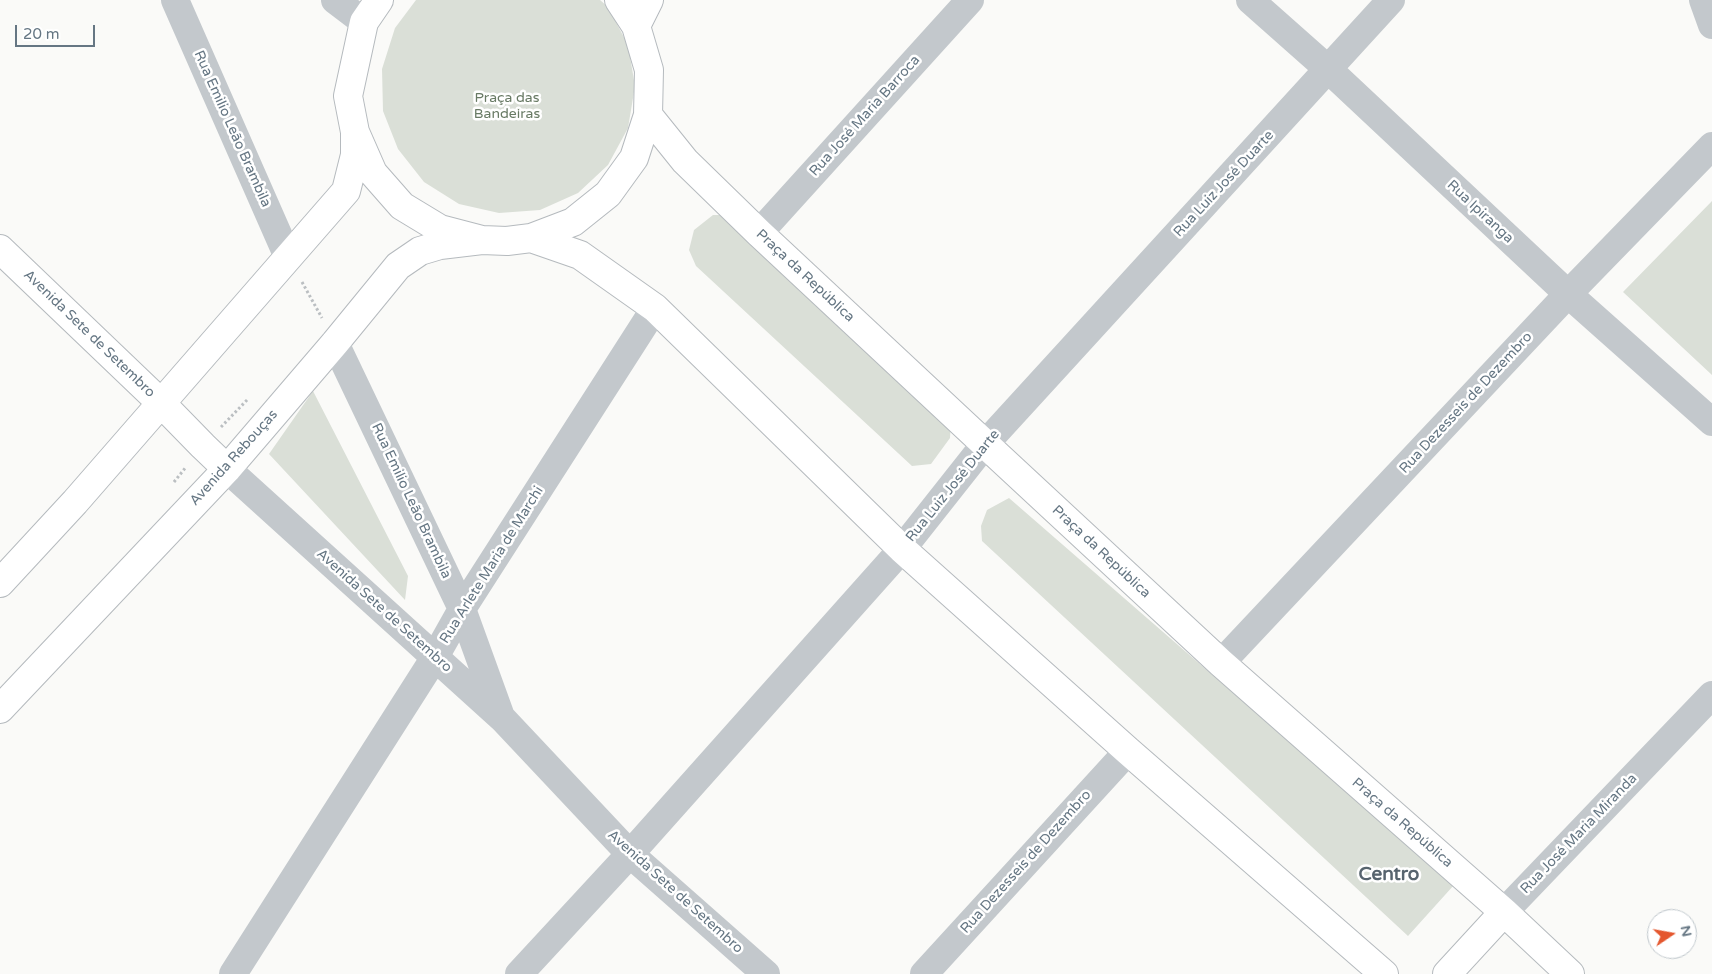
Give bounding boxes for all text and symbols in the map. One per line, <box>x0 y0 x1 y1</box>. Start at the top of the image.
scale bar <box>18 15 98 47</box>
text: 20 m <box>23 25 60 43</box>
street label: Rua Emilio Leão Brambila <box>190 48 274 210</box>
street label: Rua José Maria Barroca <box>806 52 924 180</box>
park label: Praça das Bandeiras <box>474 90 540 122</box>
street label: Rua Luiz José Duarte <box>1170 127 1278 241</box>
street label: Rua Ipiranga <box>1443 177 1517 247</box>
street label: Praça da República <box>752 226 858 326</box>
street label: Avenida Sete de Setembro <box>20 267 158 401</box>
street label: Rua Dezesseis de Dezembro <box>1396 329 1536 477</box>
street label: Avenida Rebouças <box>186 407 282 509</box>
street label: Rua Emilio Leão Brambila <box>368 421 454 581</box>
street label: Rua Luiz José Duarte <box>903 427 1003 545</box>
street label: Rua Arlete Maria de Marchi <box>437 483 547 647</box>
street label: Praça da República <box>1048 502 1154 602</box>
street label: Avenida Sete de Setembro <box>313 546 455 676</box>
street label: Rua José Maria Miranda <box>1517 770 1641 898</box>
street label: Praça da República <box>1348 775 1456 871</box>
street label: Rua Dezesseis de Dezembro <box>957 787 1095 937</box>
street label: Avenida Sete de Setembro <box>604 827 746 957</box>
district label: Centro <box>1359 864 1419 886</box>
north arrow <box>1647 909 1697 959</box>
text: N <box>1677 924 1696 938</box>

